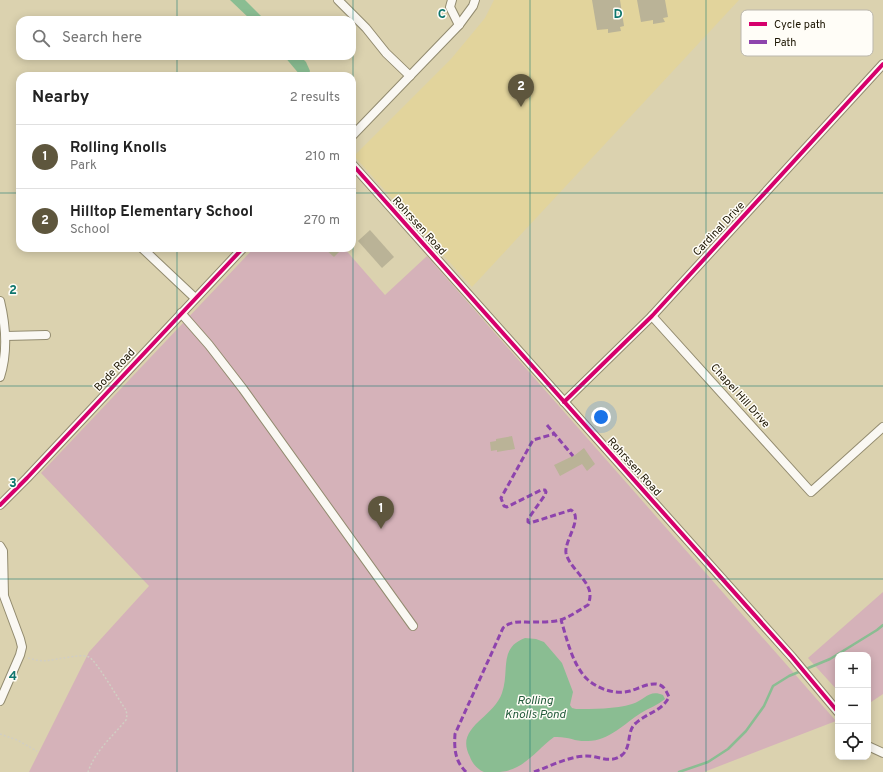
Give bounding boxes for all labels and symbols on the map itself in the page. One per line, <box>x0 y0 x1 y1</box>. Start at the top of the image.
text: C <box>438 7 446 23</box>
text: D <box>613 7 623 23</box>
legend <box>741 10 873 56</box>
text: Cycle path <box>774 18 826 32</box>
text: Path <box>774 36 796 50</box>
pin: 2 <box>508 74 534 107</box>
street label: Rohrssen Road <box>389 194 449 258</box>
street label: Cardinal Drive <box>690 199 748 259</box>
text: 2 <box>9 283 17 299</box>
street label: Bode Road <box>92 346 138 394</box>
street label: Chapel Hill Drive <box>707 361 773 431</box>
your location <box>591 407 611 427</box>
street label: Rohrssen Road <box>604 435 664 499</box>
text: 3 <box>9 476 17 492</box>
pin: 1 <box>368 496 394 529</box>
text: 4 <box>9 669 17 685</box>
water label: Rolling Knolls Pond <box>504 693 567 723</box>

